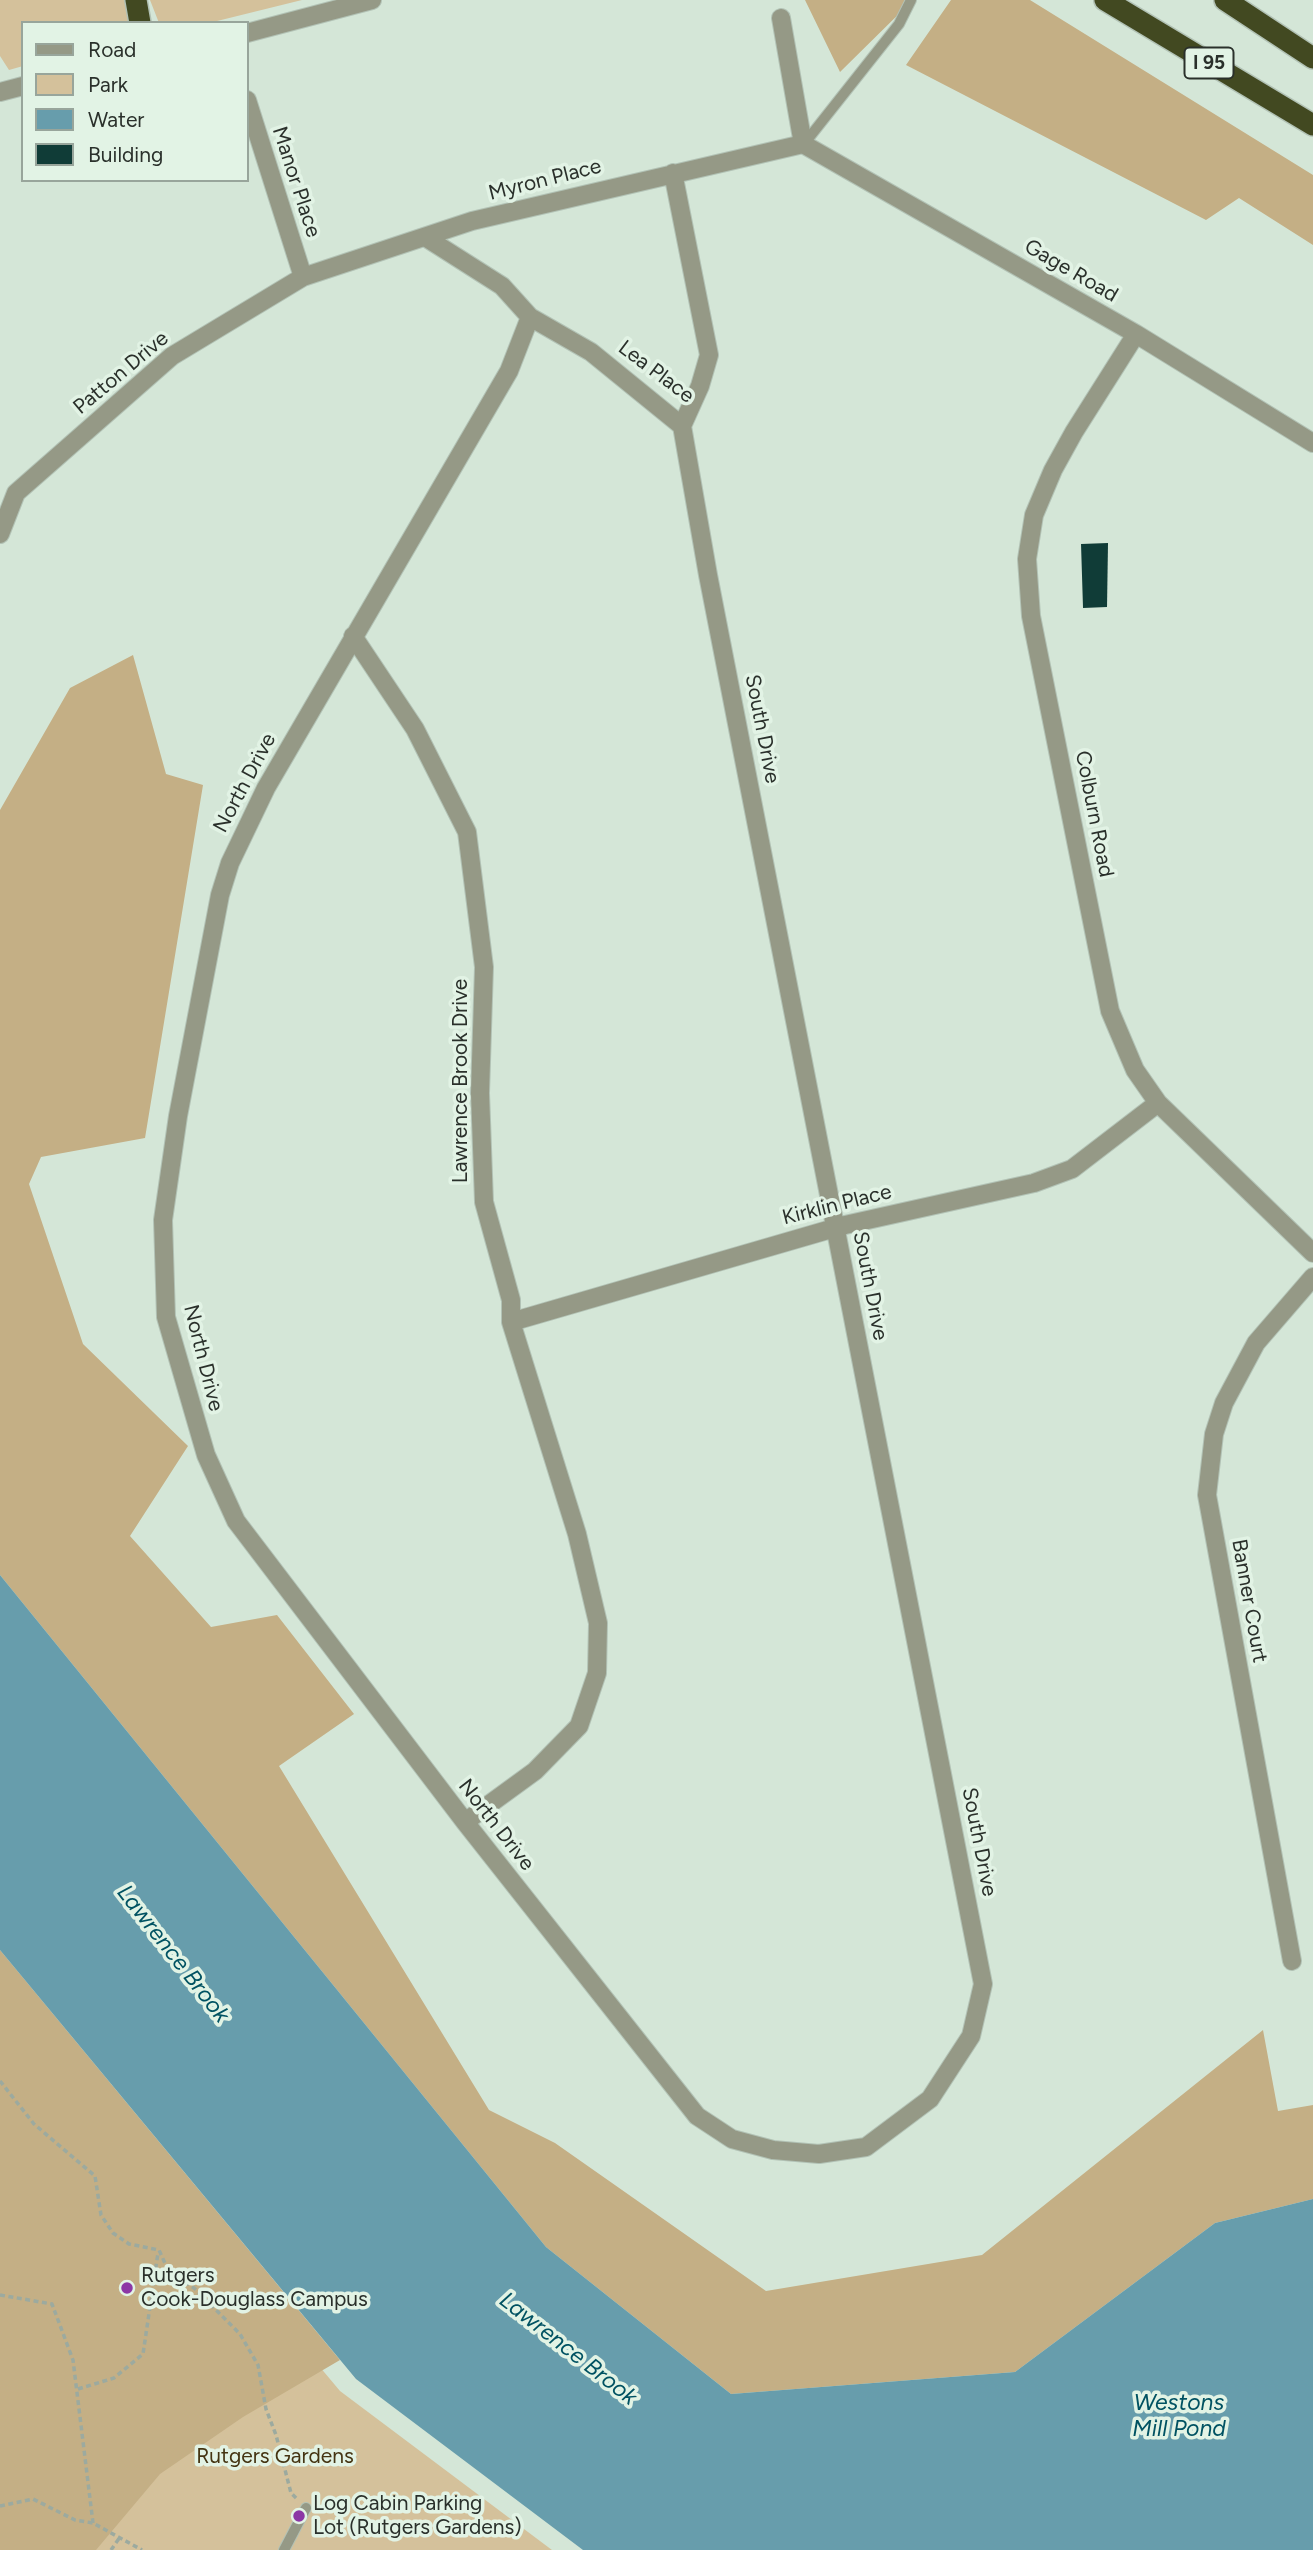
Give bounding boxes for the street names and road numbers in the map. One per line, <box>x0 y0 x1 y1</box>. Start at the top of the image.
road number: I 95 <box>1184 48 1234 78</box>
street label: Manor Place <box>266 123 326 241</box>
street label: Myron Place <box>486 154 604 206</box>
street label: Gage Road <box>1020 234 1122 308</box>
street label: Patton Drive <box>68 326 174 420</box>
street label: Lea Place <box>613 335 699 409</box>
street label: South Drive <box>739 673 785 785</box>
street label: North Drive <box>208 729 282 837</box>
street label: Colburn Road <box>1069 749 1119 879</box>
street label: Lawrence Brook Drive <box>448 979 474 1183</box>
street label: Kirklin Place <box>780 1179 894 1231</box>
street label: South Drive <box>847 1230 893 1342</box>
street label: North Drive <box>178 1302 228 1414</box>
street label: Banner Court <box>1226 1537 1272 1665</box>
street label: North Drive <box>453 1774 539 1876</box>
street label: South Drive <box>956 1786 1002 1898</box>

